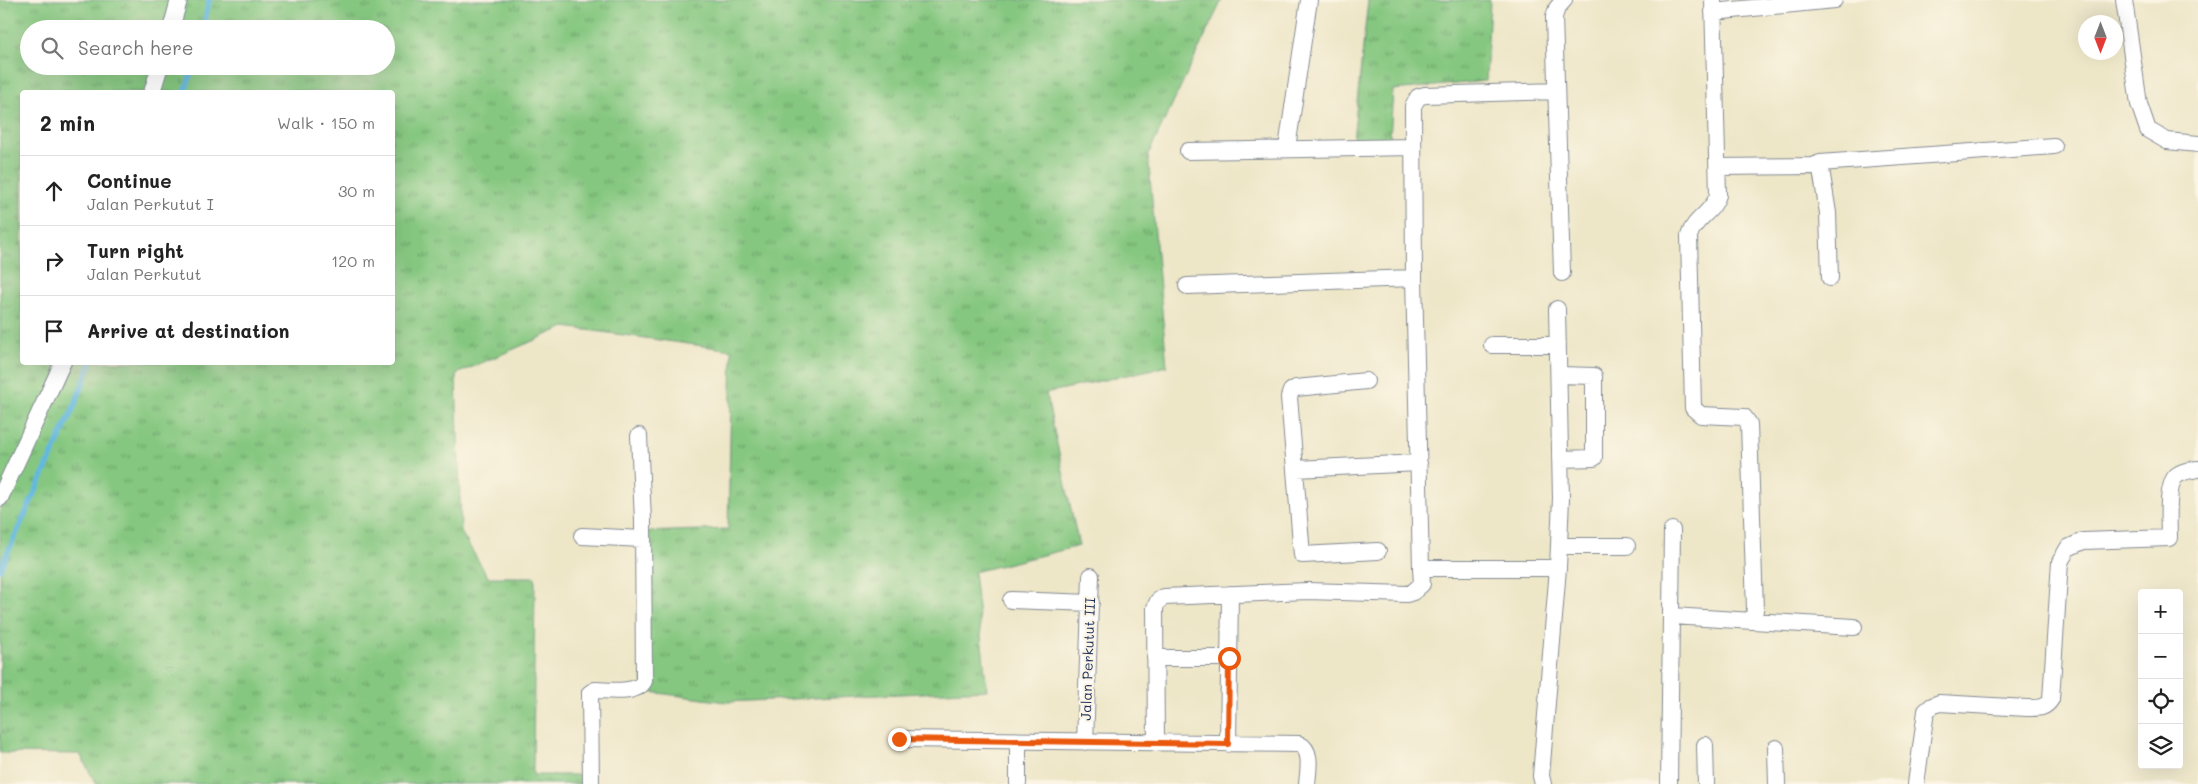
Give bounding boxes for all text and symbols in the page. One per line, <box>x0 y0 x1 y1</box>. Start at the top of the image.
north arrow <box>2078 15 2123 60</box>
search box <box>20 20 395 75</box>
icon: search <box>38 34 66 62</box>
text: Search here <box>78 35 194 60</box>
text: 2 min <box>40 109 95 136</box>
text: Walk · 150 m <box>277 112 375 133</box>
text: Continue <box>87 168 172 193</box>
icon: ahead <box>40 177 68 205</box>
text: 30 m <box>338 180 375 201</box>
text: Jalan Perkutut I <box>87 193 214 214</box>
text: Turn right <box>87 238 184 263</box>
icon: right <box>40 247 68 275</box>
text: 120 m <box>331 250 375 271</box>
text: Jalan Perkutut <box>87 263 202 284</box>
icon: arrive <box>40 317 68 345</box>
text: Arrive at destination <box>87 318 290 343</box>
map controls <box>2138 589 2183 769</box>
button: + <box>2138 589 2183 634</box>
street label: Jalan Perkutut III <box>1076 597 1099 721</box>
button: − <box>2138 634 2183 679</box>
route start <box>1218 647 1241 670</box>
button: locate <box>2138 679 2183 724</box>
button: layers <box>2138 724 2183 769</box>
route end <box>888 728 911 751</box>

